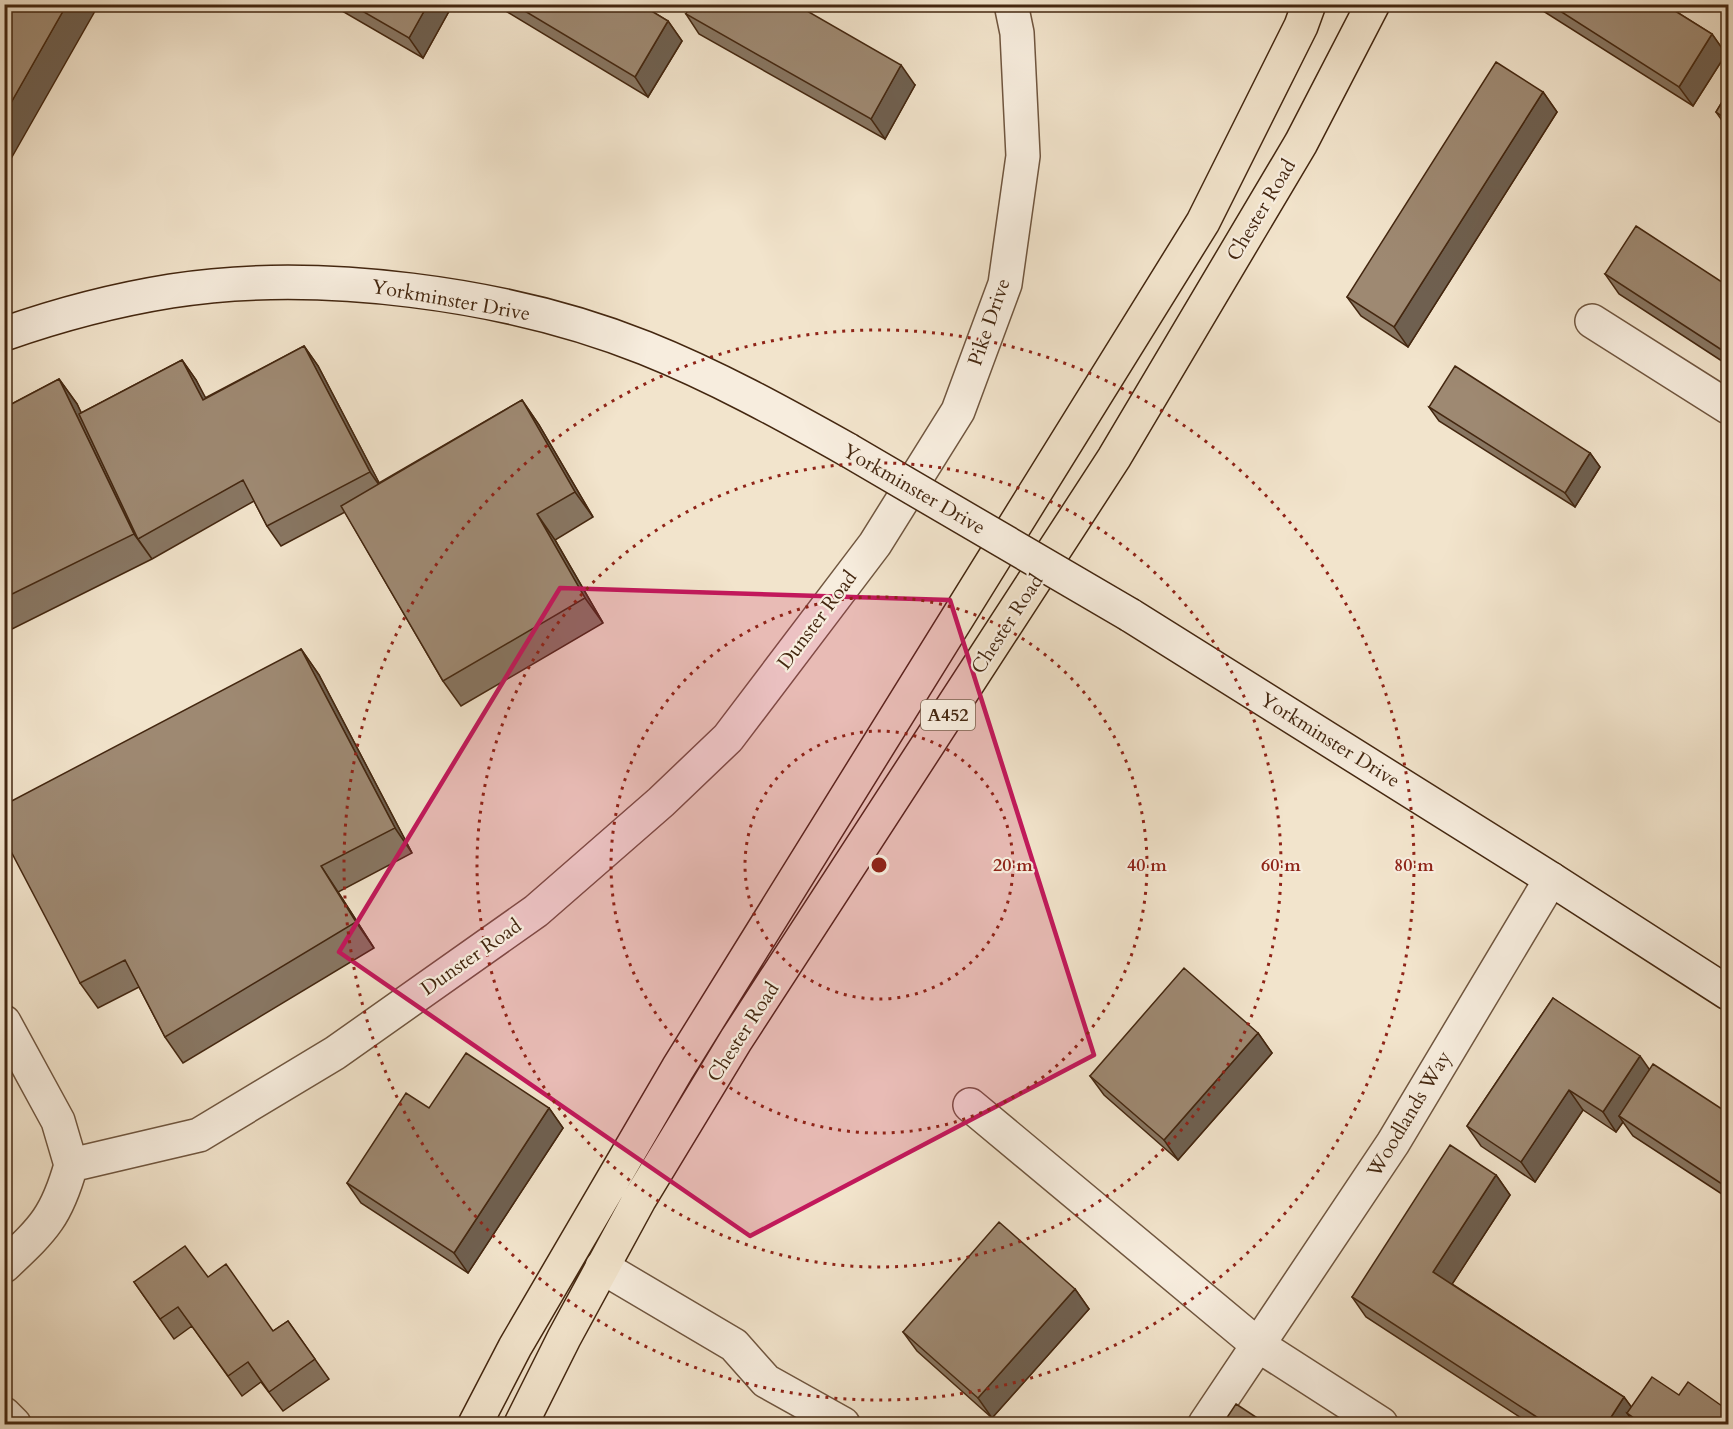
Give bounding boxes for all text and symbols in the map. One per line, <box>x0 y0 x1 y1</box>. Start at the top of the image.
street label: Chester Road <box>1220 154 1302 266</box>
street label: Yorkminster Drive <box>369 273 533 327</box>
street label: Pike Drive <box>961 275 1017 369</box>
street label: Yorkminster Drive <box>838 437 990 541</box>
street label: Dunster Road <box>771 565 863 675</box>
street label: Chester Road <box>965 569 1050 679</box>
street label: Yorkminster Drive <box>1255 686 1405 794</box>
road number: A452 <box>921 700 975 730</box>
text: 20 m <box>993 853 1033 878</box>
text: 40 m <box>1127 853 1167 878</box>
text: 60 m <box>1261 853 1301 878</box>
text: 80 m <box>1394 853 1434 878</box>
centre of rings <box>869 855 889 875</box>
street label: Dunster Road <box>415 912 527 1002</box>
street label: Chester Road <box>701 977 786 1087</box>
street label: Woodlands Way <box>1360 1045 1458 1183</box>

